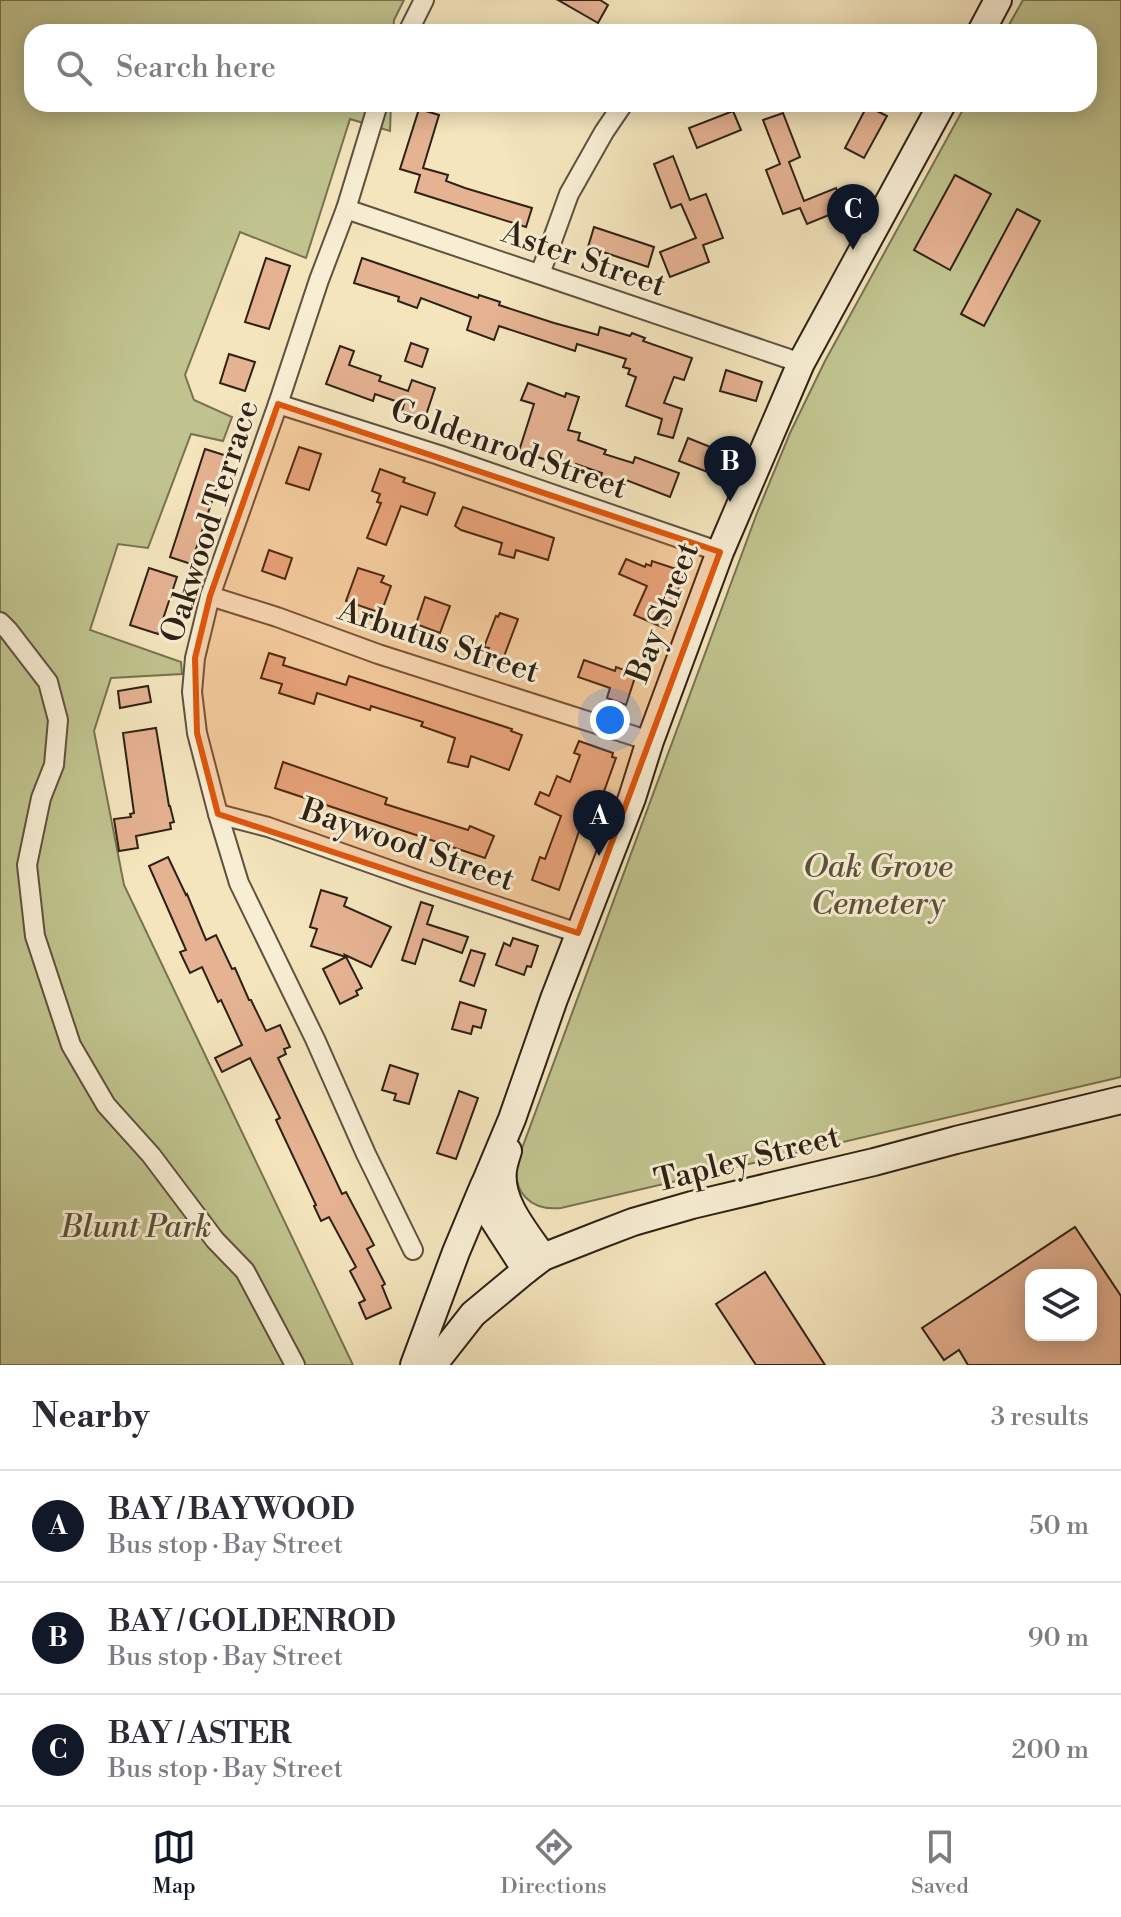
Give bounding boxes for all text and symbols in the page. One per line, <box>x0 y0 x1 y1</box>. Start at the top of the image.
search box <box>24 24 1097 112</box>
icon: search <box>52 46 96 90</box>
text: Search here <box>116 49 276 87</box>
pin: C <box>827 184 879 250</box>
street label: Aster Street <box>495 212 671 306</box>
street label: Goldenrod Street <box>385 390 632 508</box>
street label: Oakwood Terrace <box>152 395 268 648</box>
pin: B <box>704 436 756 502</box>
street label: Bay Street <box>617 536 708 689</box>
street label: Arbutus Street <box>332 589 544 692</box>
your location <box>590 700 630 740</box>
street label: Baywood Street <box>295 789 520 900</box>
pin: A <box>573 790 625 856</box>
park label: Oak Grove Cemetery <box>803 847 953 924</box>
street label: Tapley Street <box>650 1117 844 1201</box>
park label: Blunt Park <box>60 1207 211 1247</box>
map controls <box>1025 1269 1097 1341</box>
button: layers <box>1025 1269 1097 1341</box>
text: Nearby <box>32 1396 150 1438</box>
text: 3 results <box>991 1401 1089 1433</box>
text: BAY / BAYWOOD <box>108 1491 355 1529</box>
text: A <box>49 1510 67 1542</box>
text: 50 m <box>1029 1510 1089 1542</box>
text: Bus stop · Bay Street <box>108 1529 343 1561</box>
text: BAY / GOLDENROD <box>108 1603 396 1641</box>
text: B <box>48 1622 68 1654</box>
text: 90 m <box>1028 1622 1089 1654</box>
text: Bus stop · Bay Street <box>108 1641 343 1673</box>
text: BAY / ASTER <box>108 1715 291 1753</box>
text: C <box>49 1734 67 1766</box>
text: 200 m <box>1012 1734 1089 1766</box>
text: Bus stop · Bay Street <box>108 1753 343 1785</box>
tab: Map <box>152 1825 196 1900</box>
tab: Directions <box>501 1825 607 1900</box>
tab: Saved <box>911 1825 969 1900</box>

